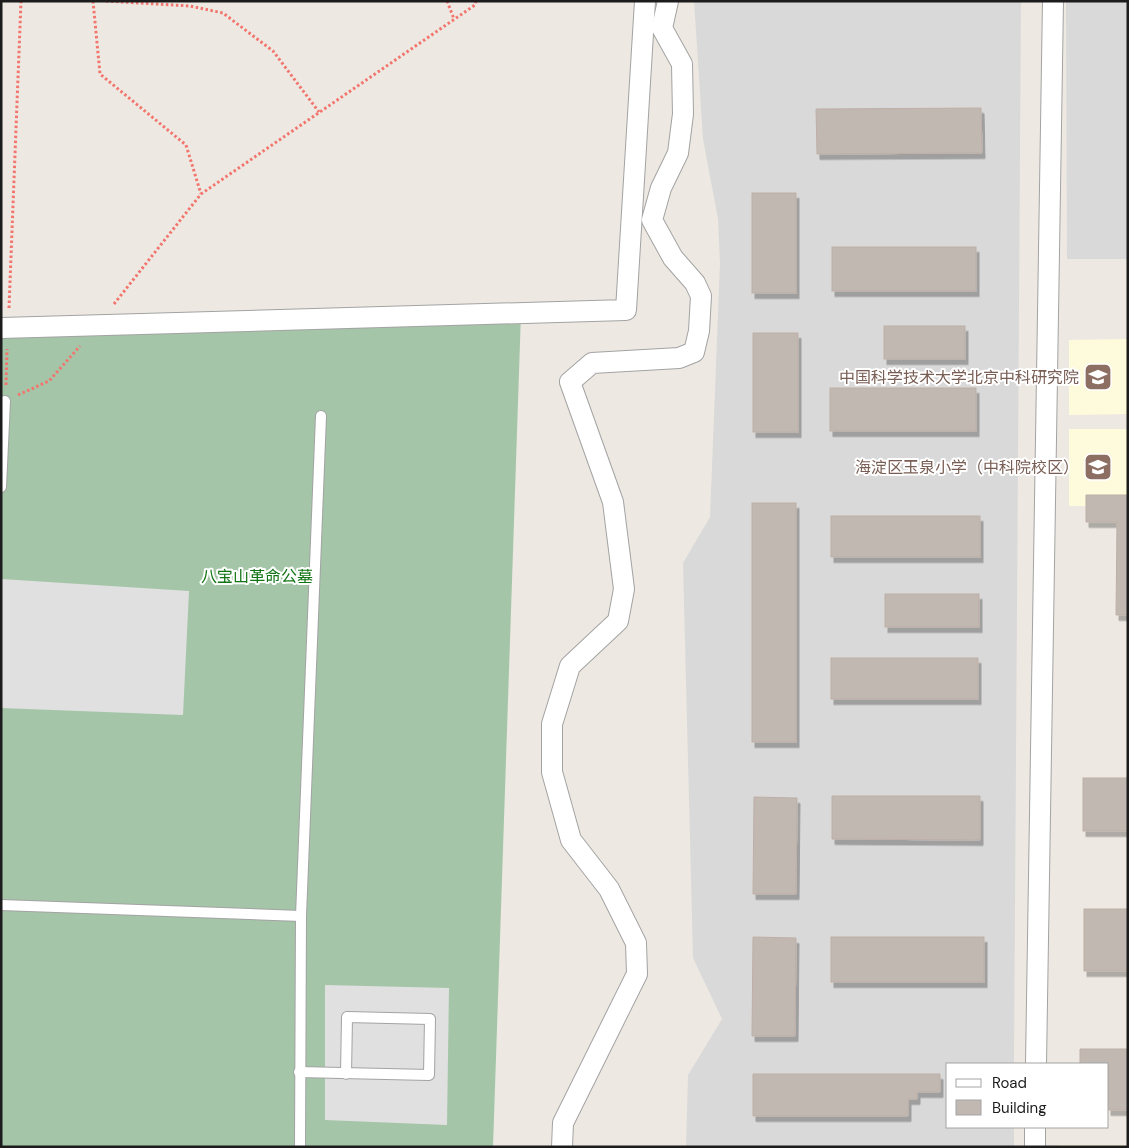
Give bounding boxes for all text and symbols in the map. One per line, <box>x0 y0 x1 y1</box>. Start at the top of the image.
school or university icon: 中国科学技术大学北京中科研究院 <box>1083 362 1113 392</box>
place label: 中国科学技术大学北京中科研究院 <box>839 367 1079 388</box>
school or university icon: 海淀区玉泉小学（中科院校区） <box>1083 452 1113 482</box>
place label: 海淀区玉泉小学（中科院校区） <box>855 457 1079 478</box>
park label: 八宝山革命公墓 <box>201 566 313 587</box>
legend <box>946 1063 1109 1128</box>
text: Road <box>992 1073 1027 1093</box>
text: Building <box>992 1098 1047 1118</box>

